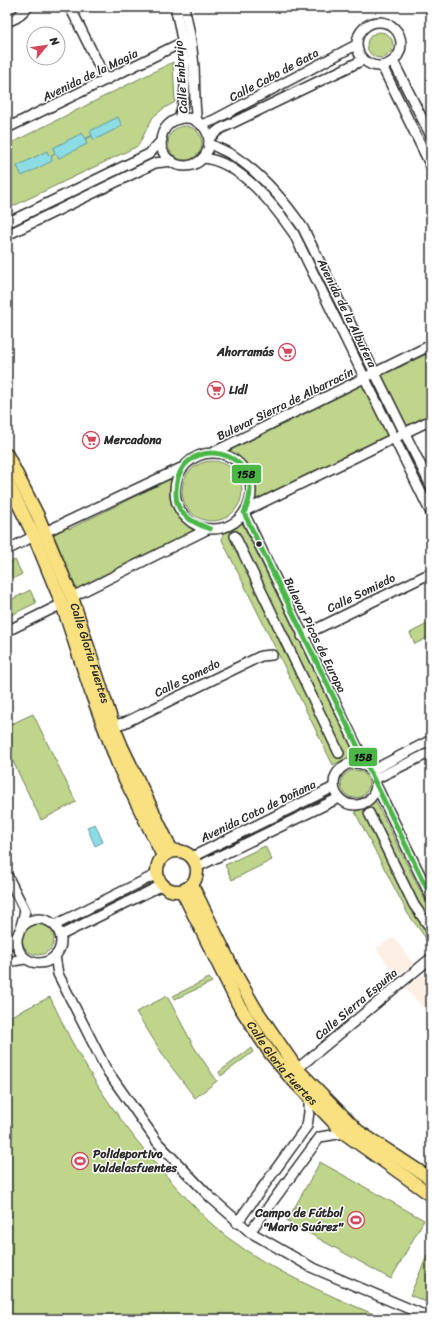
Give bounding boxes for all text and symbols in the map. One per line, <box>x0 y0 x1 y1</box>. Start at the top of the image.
north arrow <box>26 26 66 66</box>
text: N <box>44 33 65 50</box>
street label: Calle Embrujo <box>167 40 195 114</box>
street label: Avenida de la Magia <box>37 42 143 108</box>
street label: Calle Cabo de Gata <box>225 42 323 108</box>
street label: Avenida de la Albufera <box>310 253 384 372</box>
place label: Ahorramás <box>216 341 274 363</box>
supermarket icon: Ahorramás <box>277 342 297 362</box>
street label: Bulevar Sierra de Albarracín <box>213 361 358 447</box>
place label: Lidl <box>229 379 248 401</box>
supermarket icon: Lidl <box>206 380 226 400</box>
place label: Mercadona <box>103 429 162 451</box>
supermarket icon: Mercadona <box>81 430 101 450</box>
line badge: 158 <box>231 464 262 484</box>
text: 158 <box>237 465 255 484</box>
unlabelled marker <box>254 539 264 549</box>
street label: Calle Somiedo <box>323 567 399 619</box>
street label: Bulevar Picos de Europa <box>277 573 353 697</box>
street label: Calle Gloria Fuertes <box>64 600 116 706</box>
street label: Calle Somedo <box>150 653 224 703</box>
line badge: 158 <box>348 747 378 767</box>
text: 158 <box>354 748 372 767</box>
street label: Avenida Coto de Doñana <box>195 773 320 849</box>
street label: Calle Sierra Espuña <box>309 962 403 1046</box>
street label: Calle Gloria Fuertes <box>241 1016 323 1111</box>
place label: Polideportivo Valdelasfuentes <box>93 1143 178 1179</box>
sports icon: Polideportivo Valdelasfuentes <box>70 1151 90 1171</box>
place label: Campo de Fútbol "Mario Suárez" <box>254 1202 344 1238</box>
sports icon: Campo de Fútbol "Mario Suárez" <box>346 1210 366 1230</box>

